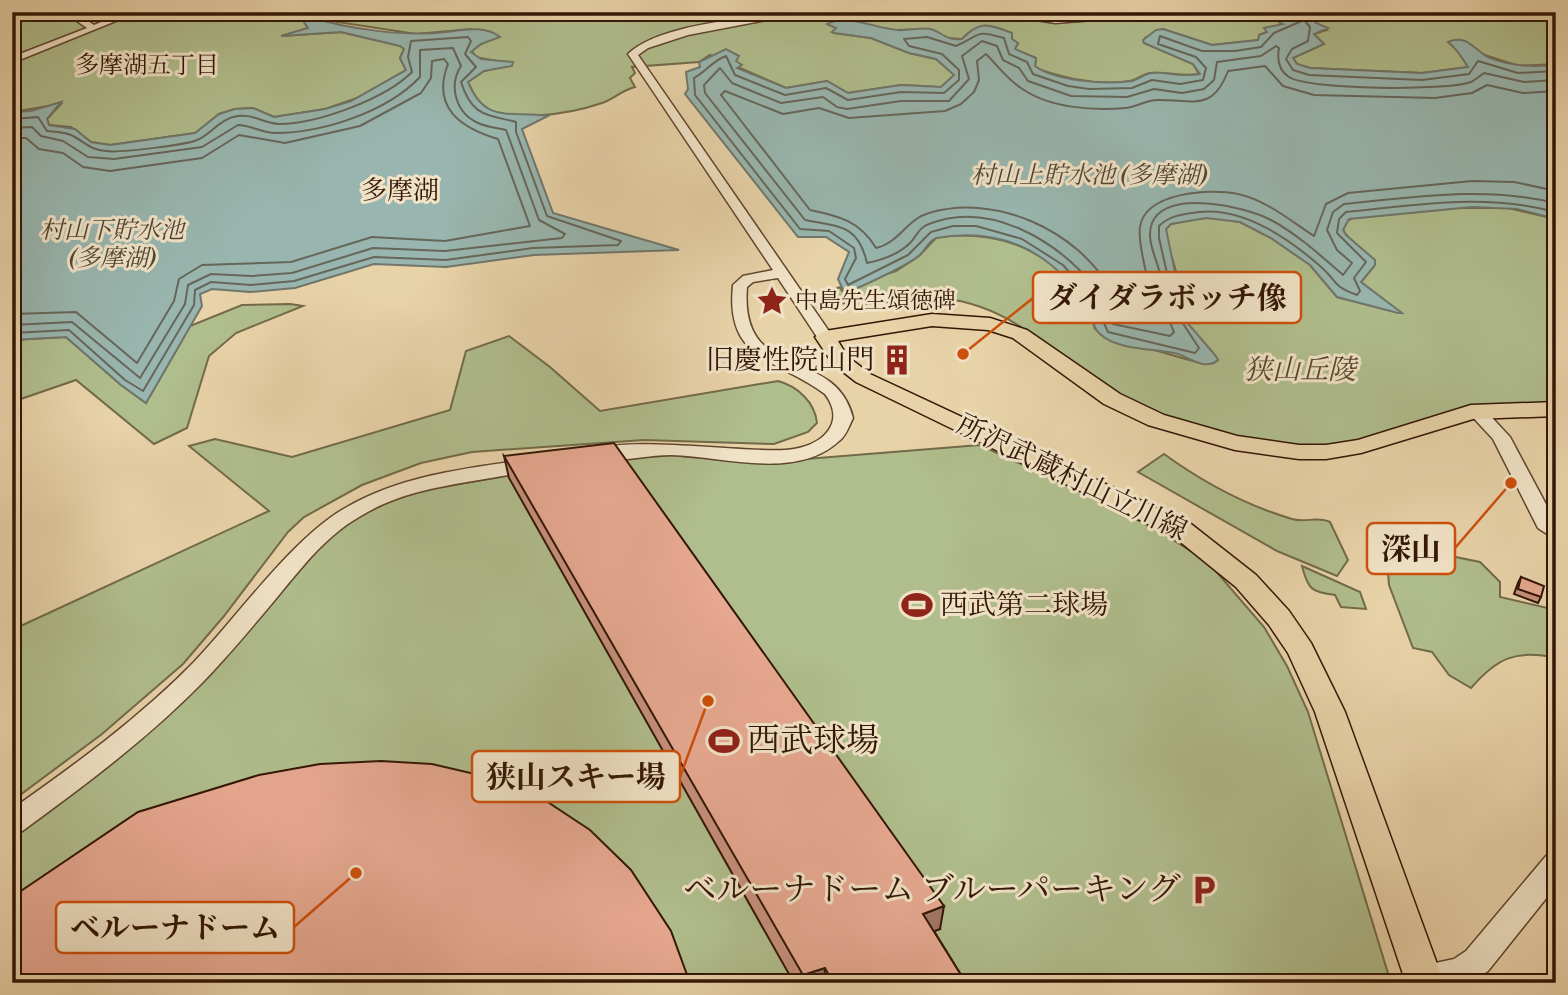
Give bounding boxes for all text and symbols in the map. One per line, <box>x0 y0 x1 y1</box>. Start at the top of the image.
district label: 多摩湖五丁目 <box>75 51 219 81</box>
water label: 村山上貯水池 (多摩湖) <box>971 161 1207 191</box>
district label: 多摩湖 <box>361 175 439 207</box>
water label: 村山下貯水池 (多摩湖) <box>40 216 187 274</box>
callout: ダイダラボッチ像 <box>1033 272 1301 323</box>
text: ダイダラボッチ像 <box>1047 280 1287 318</box>
place icon: 中島先生頌徳碑 <box>755 284 789 318</box>
place label: 中島先生頌徳碑 <box>795 287 956 315</box>
place label: 旧慶性院山門 <box>706 343 874 378</box>
building icon: 旧慶性院山門 <box>880 343 914 377</box>
park label: 狭山丘陵 <box>1244 353 1359 388</box>
street label: 所沢武蔵村山立川線 <box>951 407 1193 549</box>
callout: 深山 <box>1367 523 1455 574</box>
text: 深山 <box>1381 531 1441 569</box>
sports icon: 西武第二球場 <box>900 588 934 622</box>
place label: 西武第二球場 <box>940 588 1108 623</box>
place label: 西武球場 <box>747 721 879 762</box>
sports icon: 西武球場 <box>707 724 741 758</box>
callout: 狭山スキー場 <box>472 751 680 802</box>
text: 狭山スキー場 <box>486 759 666 797</box>
place label: ベルーナドーム ブルーパーキング <box>683 870 1181 911</box>
parking icon: ベルーナドーム ブルーパーキング <box>1187 873 1221 907</box>
callout: ベルーナドーム <box>56 902 294 953</box>
text: ベルーナドーム <box>70 910 280 948</box>

